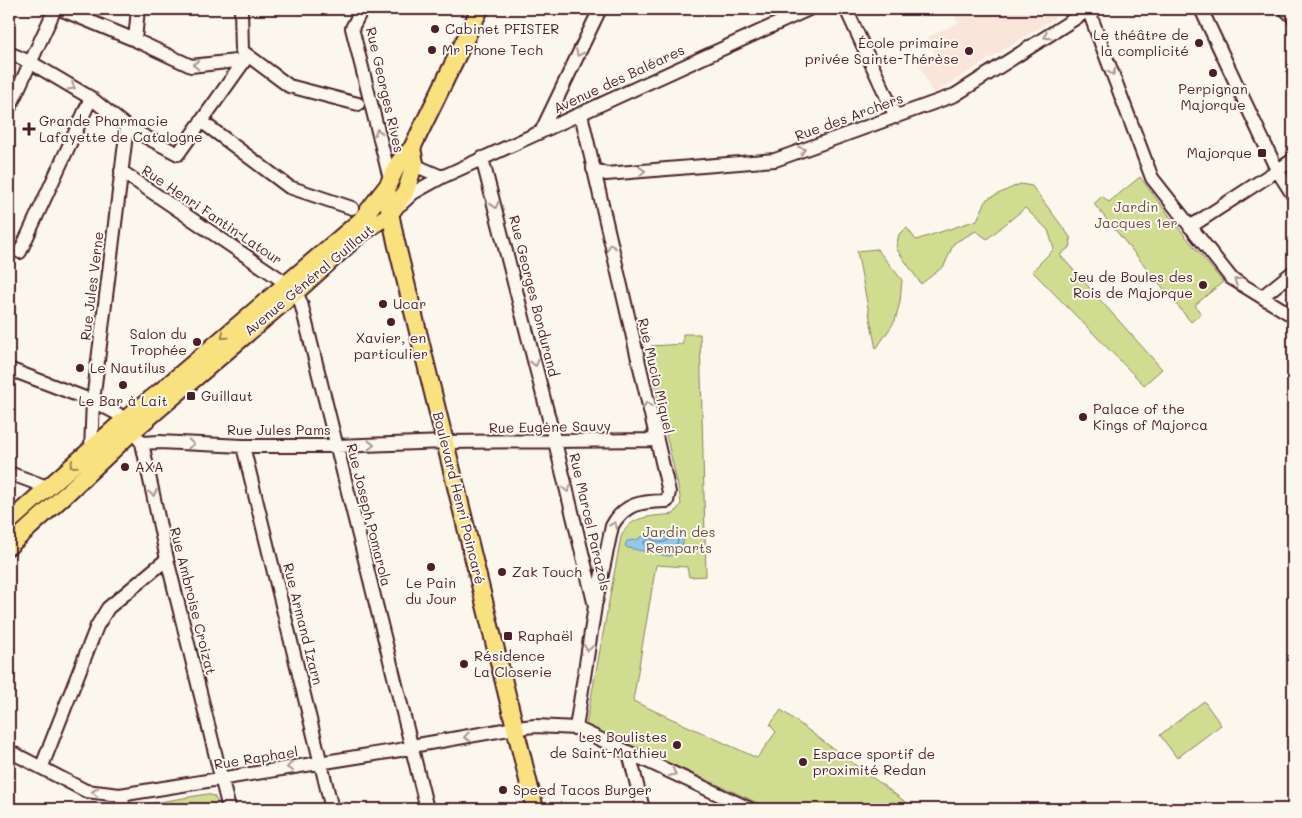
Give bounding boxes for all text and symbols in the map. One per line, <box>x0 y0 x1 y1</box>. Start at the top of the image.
place label: Cabinet PFISTER <box>445 19 559 38</box>
marker: Cabinet PFISTER <box>429 23 441 35</box>
street label: Rue Georges Rives <box>362 25 409 155</box>
place label: Le théâtre de la complicité <box>1093 25 1189 60</box>
one-way arrow <box>1044 30 1053 39</box>
place label: École primaire privée Sainte-Thérèse <box>805 33 959 68</box>
marker: Le théâtre de la complicité <box>1193 37 1205 49</box>
place label: Mr Phone Tech <box>442 40 543 59</box>
street label: Avenue des Baléares <box>550 40 687 117</box>
marker: Mr Phone Tech <box>426 44 438 56</box>
marker: École primaire privée Sainte-Thérèse <box>963 45 975 57</box>
one-way arrow <box>575 48 585 57</box>
one-way arrow <box>192 60 200 70</box>
one-way arrow <box>1106 67 1116 75</box>
marker: Perpignan Majorque <box>1207 67 1219 79</box>
place label: Perpignan Majorque <box>1178 79 1248 114</box>
one-way arrow <box>66 80 75 90</box>
street label: Rue des Archers <box>792 88 906 145</box>
place label: Grande Pharmacie Lafayette de Catalogne <box>39 111 203 146</box>
marker: Grande Pharmacie Lafayette de Catalogne <box>23 123 35 135</box>
one-way arrow <box>373 127 384 136</box>
place label: Majorque <box>1187 143 1252 162</box>
one-way arrow <box>797 146 806 156</box>
marker: Majorque <box>1256 147 1268 159</box>
street label: Rue Henri Fantin-Latour <box>138 160 286 269</box>
one-way arrow <box>638 166 646 177</box>
park label: Jardin Jacques 1er <box>1094 197 1178 232</box>
one-way arrow <box>489 201 500 210</box>
street label: Rue Georges Bondurand <box>505 213 564 379</box>
street label: Avenue Général Guillaut <box>240 220 378 340</box>
street label: Rue Jules Verne <box>75 230 108 342</box>
one-way arrow <box>606 242 617 251</box>
place label: Jeu de Boules des Rois de Majorque <box>1070 267 1193 302</box>
one-way arrow <box>1233 277 1242 287</box>
marker: Jeu de Boules des Rois de Majorque <box>1197 279 1209 291</box>
place label: Ucar <box>393 294 426 313</box>
marker: Ucar <box>377 298 389 310</box>
marker: Xavier, en particulier <box>385 316 397 328</box>
street label: Rue Mucio Miquel <box>634 316 679 436</box>
place label: Salon du Trophée <box>130 324 187 359</box>
place label: Xavier, en particulier <box>354 328 428 363</box>
one-way arrow <box>220 331 229 340</box>
marker: Salon du Trophée <box>191 336 203 348</box>
place label: Le Nautilus <box>90 358 166 377</box>
one-way arrow <box>529 358 540 367</box>
marker: Le Nautilus <box>74 362 86 374</box>
marker: Le Bar à Lait <box>117 379 129 391</box>
place label: Guillaut <box>201 386 253 405</box>
marker: Guillaut <box>185 390 197 402</box>
place label: Le Bar à Lait <box>78 391 168 410</box>
place label: Palace of the Kings of Majorca <box>1093 399 1208 434</box>
one-way arrow <box>642 401 653 410</box>
street label: Boulevard Henri Poincaré <box>429 410 490 586</box>
marker: Palace of the Kings of Majorca <box>1077 411 1089 423</box>
street label: Rue Eugène Sauvy <box>489 416 611 437</box>
street label: Rue Jules Pams <box>227 420 331 439</box>
one-way arrow <box>187 438 195 449</box>
one-way arrow <box>367 440 375 450</box>
street label: Rue Joseph Pomarola <box>343 441 396 588</box>
street label: Rue Marcel Parazols <box>565 451 616 593</box>
place label: AXA <box>135 457 164 476</box>
one-way arrow <box>70 459 79 468</box>
marker: AXA <box>119 461 131 473</box>
one-way arrow <box>561 485 572 494</box>
one-way arrow <box>147 489 158 498</box>
one-way arrow <box>607 521 618 530</box>
park label: Jardin des Remparts <box>642 522 716 557</box>
street label: Rue Ambroise Croizat <box>166 525 221 677</box>
street label: Rue Armand Izarn <box>279 561 328 687</box>
marker: Le Pain du Jour <box>425 561 437 573</box>
place label: Zak Touch <box>512 562 582 581</box>
marker: Zak Touch <box>496 566 508 578</box>
place label: Le Pain du Jour <box>405 573 457 608</box>
place label: Raphaël <box>518 626 573 645</box>
marker: Raphaël <box>502 630 514 642</box>
one-way arrow <box>584 644 594 653</box>
place label: Résidence La Closerie <box>474 646 552 681</box>
marker: Résidence La Closerie <box>458 658 470 670</box>
place label: Les Boulistes de Saint-Mathieu <box>550 727 667 762</box>
one-way arrow <box>463 731 471 741</box>
marker: Les Boulistes de Saint-Mathieu <box>671 739 683 751</box>
street label: Rue Raphael <box>212 741 299 774</box>
place label: Espace sportif de proximité Redan <box>813 744 935 779</box>
marker: Espace sportif de proximité Redan <box>797 756 809 768</box>
one-way arrow <box>285 761 293 772</box>
one-way arrow <box>668 767 677 778</box>
place label: Speed Tacos Burger <box>513 780 652 799</box>
marker: Speed Tacos Burger <box>497 784 509 796</box>
one-way arrow <box>90 787 98 798</box>

